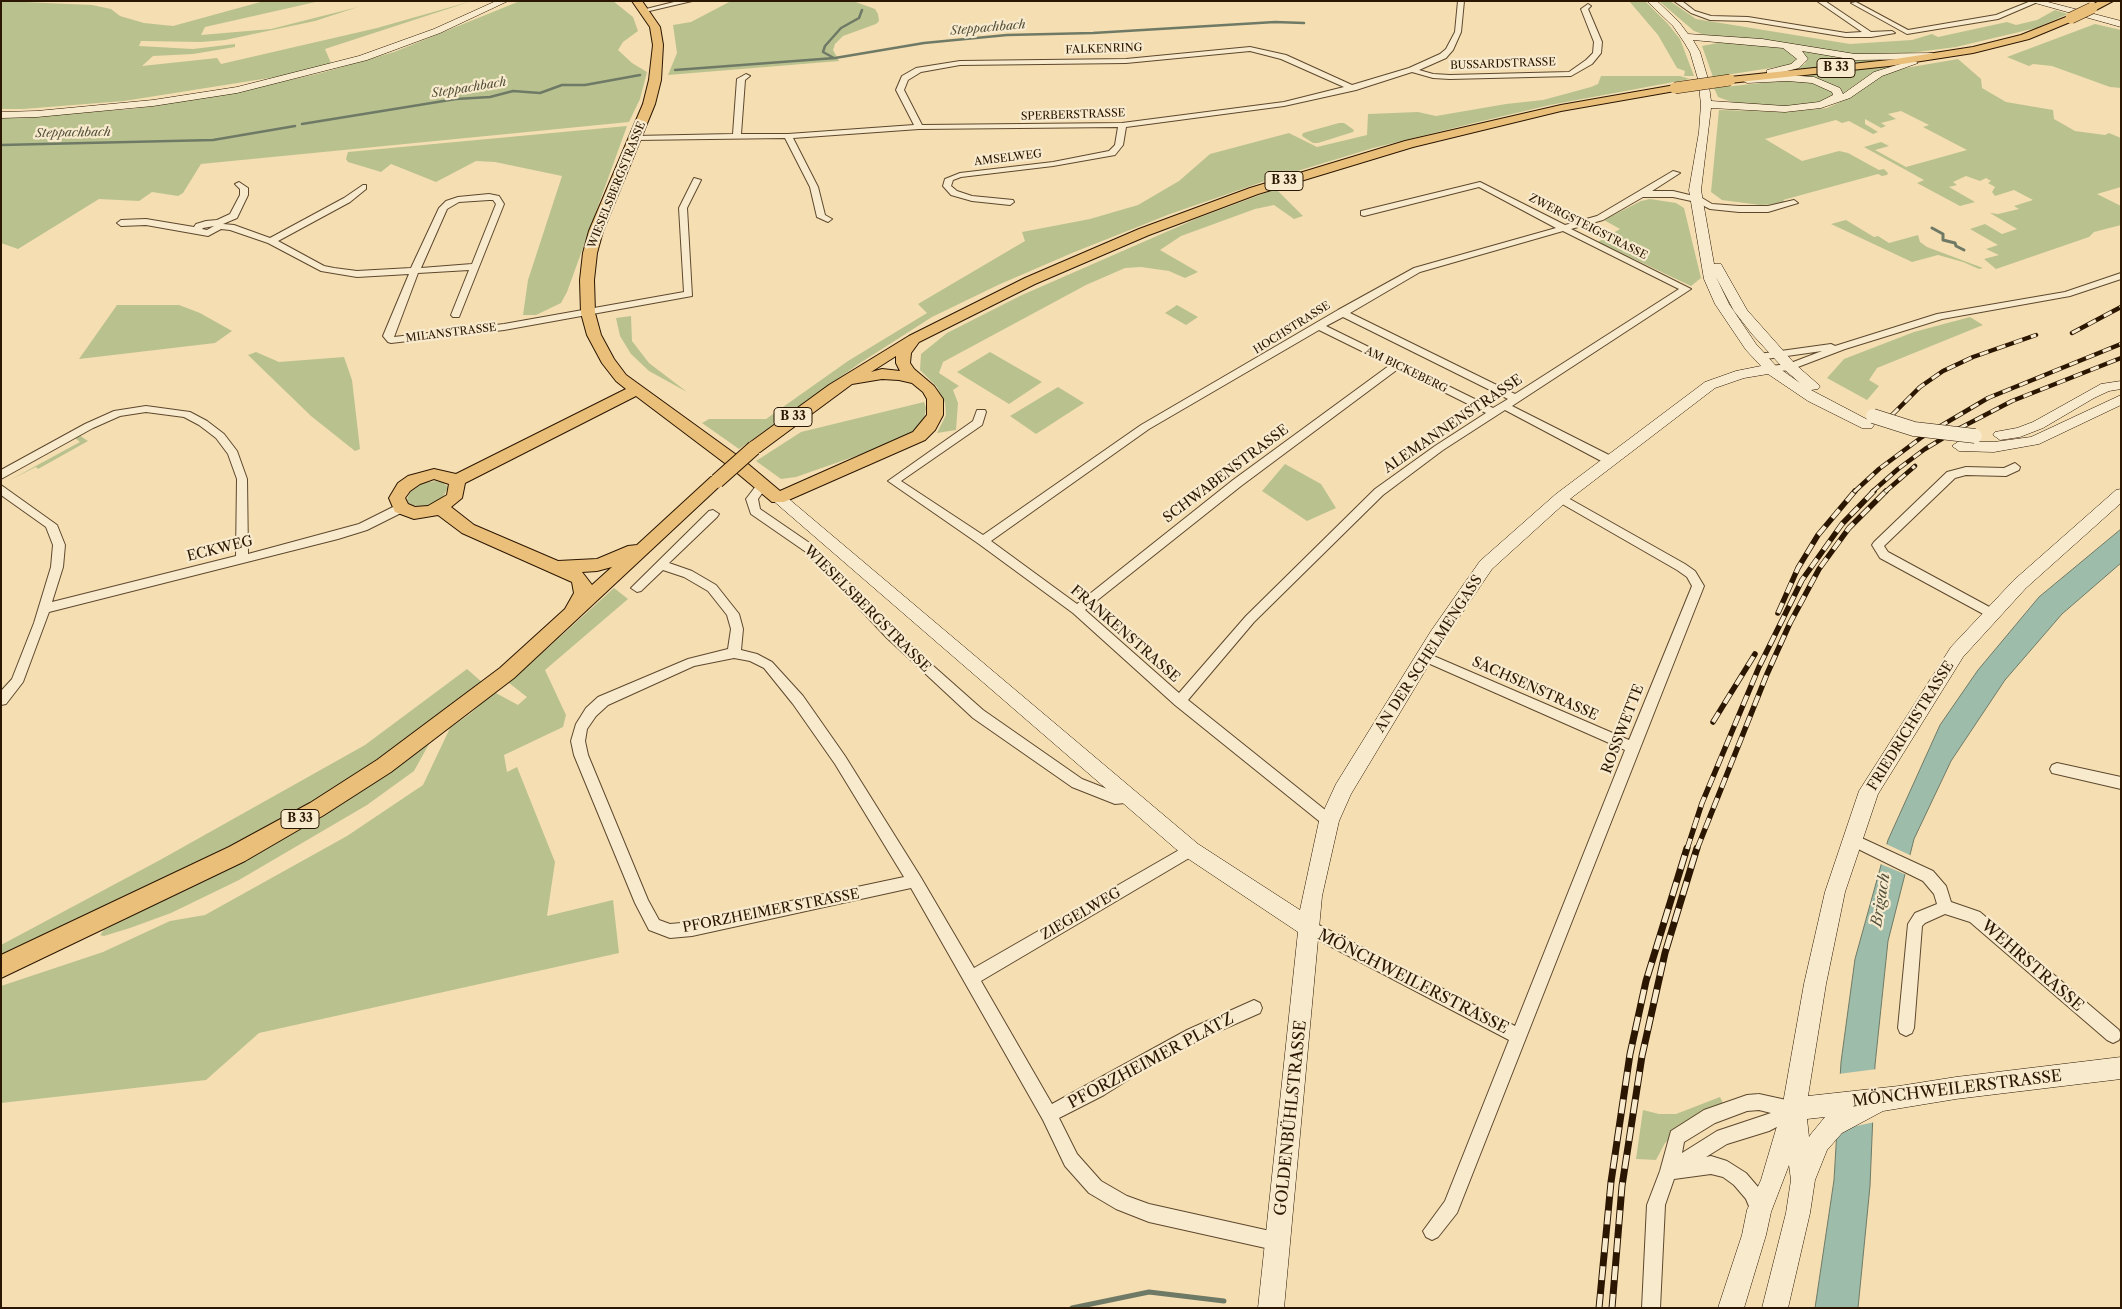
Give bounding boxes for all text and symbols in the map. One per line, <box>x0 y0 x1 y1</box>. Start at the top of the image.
water label: Steppachbach <box>950 18 1026 38</box>
street label: FALKENRING <box>1065 41 1143 57</box>
street label: BUSSARDSTRASSE <box>1450 56 1556 72</box>
road number: B 33 <box>1817 58 1855 78</box>
water label: Steppachbach <box>431 75 507 101</box>
street label: SPERBERSTRASSE <box>1021 107 1125 123</box>
street label: WIESELSBERGSTRASSE <box>585 120 649 250</box>
water label: Steppachbach <box>35 125 111 141</box>
street label: AMSELWEG <box>973 147 1043 169</box>
road number: B 33 <box>1265 172 1303 190</box>
street label: ZWERGSTEIGSTRASSE <box>1527 191 1649 263</box>
street label: HOCHSTRASSE <box>1251 299 1333 357</box>
street label: MILANSTRASSE <box>405 321 497 345</box>
street label: AM BICKEBERG <box>1362 344 1450 396</box>
street label: ALEMANNENSTRASSE <box>1380 371 1526 477</box>
road number: B 33 <box>774 408 812 427</box>
street label: SCHWABENSTRASSE <box>1160 421 1292 527</box>
street label: ECKWEG <box>185 533 255 565</box>
street label: WIESELSBERGSTRASSE <box>800 542 934 676</box>
street label: AN DER SCHELMENGASS <box>1372 572 1486 736</box>
street label: FRANKENSTRASSE <box>1067 582 1183 686</box>
street label: SACHSENSTRASSE <box>1469 654 1601 724</box>
street label: FRIEDRICHSTRASSE <box>1864 658 1958 794</box>
street label: ROSSWETTE <box>1598 682 1648 776</box>
road number: B 33 <box>281 810 319 829</box>
water label: Brigach <box>1868 872 1894 928</box>
street label: ZIEGELWEG <box>1038 884 1124 944</box>
street label: PFORZHEIMER STRASSE <box>681 886 861 936</box>
street label: WEHRSTRASSE <box>1977 916 2087 1016</box>
street label: MÖNCHWEILERSTRASSE <box>1314 925 1512 1039</box>
street label: PFORZHEIMER PLATZ <box>1065 1009 1237 1113</box>
street label: GOLDENBÜHLSTRASSE <box>1271 1019 1311 1217</box>
street label: MÖNCHWEILERSTRASSE <box>1851 1067 2063 1111</box>

